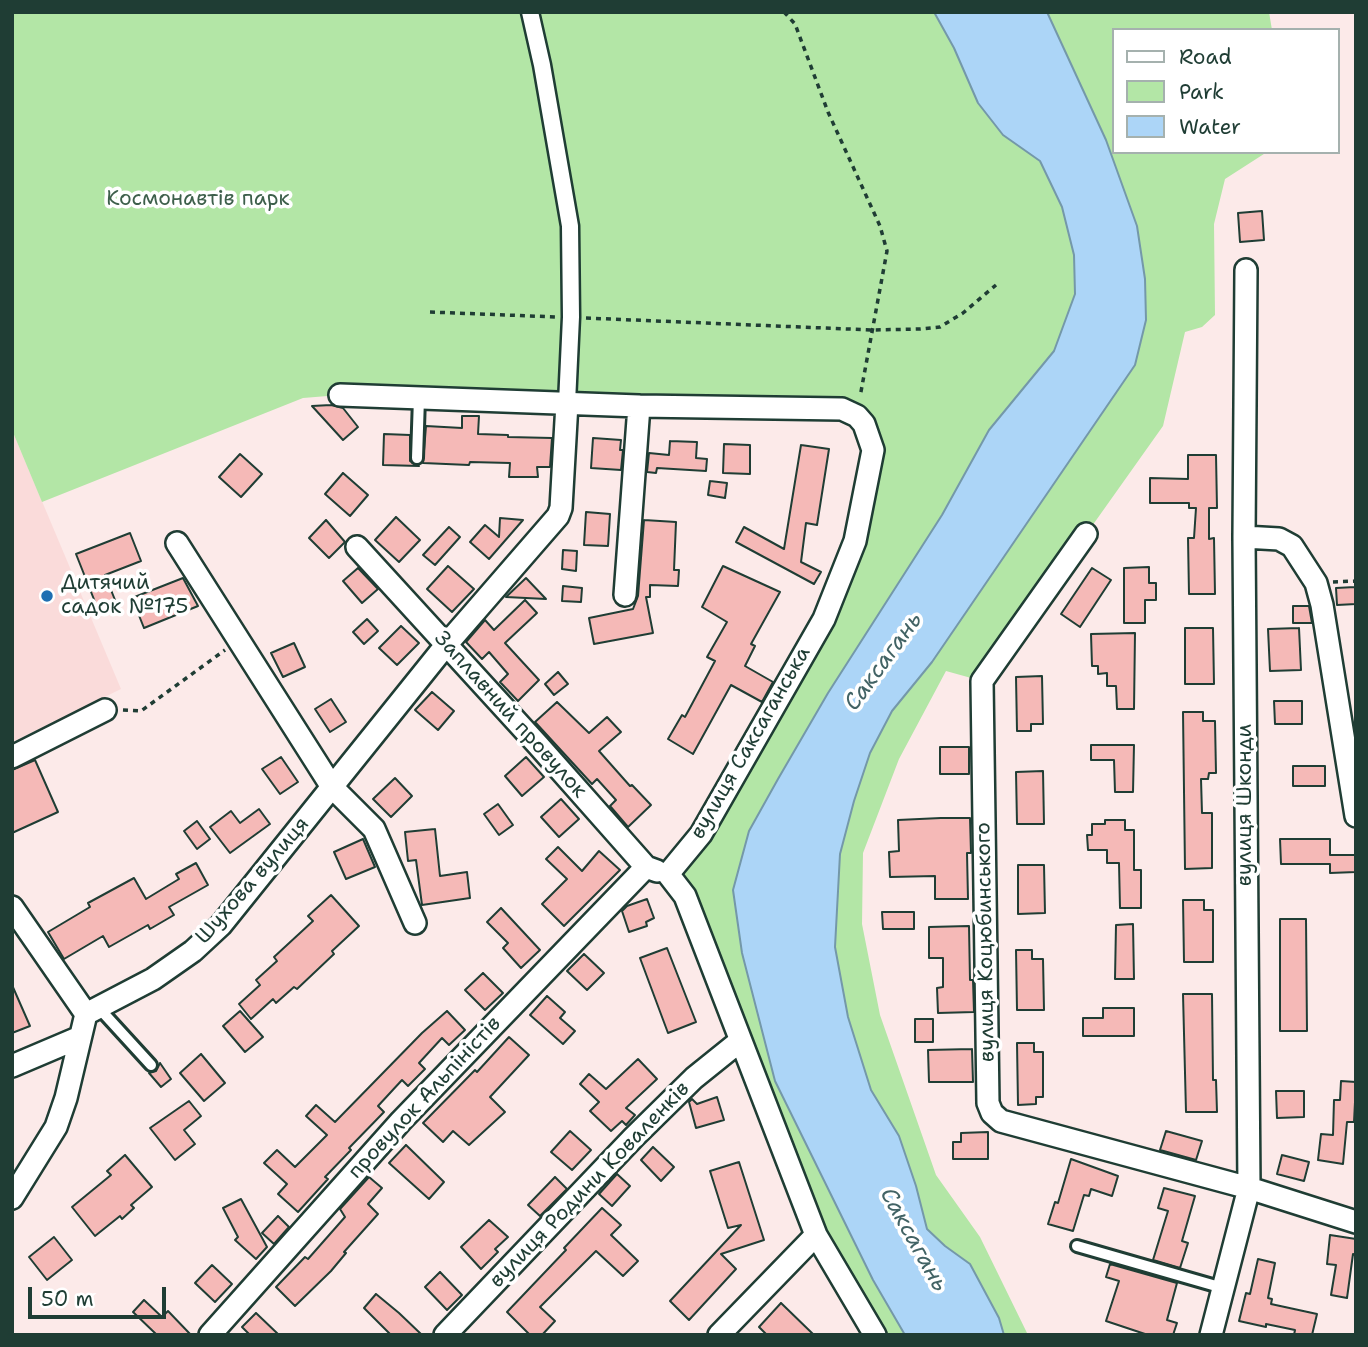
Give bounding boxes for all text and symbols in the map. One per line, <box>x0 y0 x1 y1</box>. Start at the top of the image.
legend <box>1112 28 1340 154</box>
text: Road <box>1179 43 1232 71</box>
text: Park <box>1179 78 1224 106</box>
text: Water <box>1179 113 1241 141</box>
park label: Космонавтів парк <box>106 187 290 213</box>
place label: Дитячий садок №175 <box>61 571 188 621</box>
marker: Дитячий садок №175 <box>39 588 55 604</box>
water label: Саксагань <box>839 607 929 717</box>
street label: Заплавний провулок <box>428 626 592 804</box>
street label: вулиця Саксаганська <box>686 642 816 844</box>
street label: вулиця Шконди <box>1233 724 1259 886</box>
street label: Шухова вулиця <box>191 812 315 950</box>
street label: вулиця Коцюбинського <box>971 822 1001 1062</box>
street label: провулок Альпіністів <box>343 1012 507 1184</box>
street label: вулиця Родини Коваленків <box>485 1077 695 1293</box>
water label: Саксагань <box>873 1183 953 1297</box>
scale bar <box>32 1274 170 1318</box>
text: 50 m <box>41 1285 94 1313</box>

